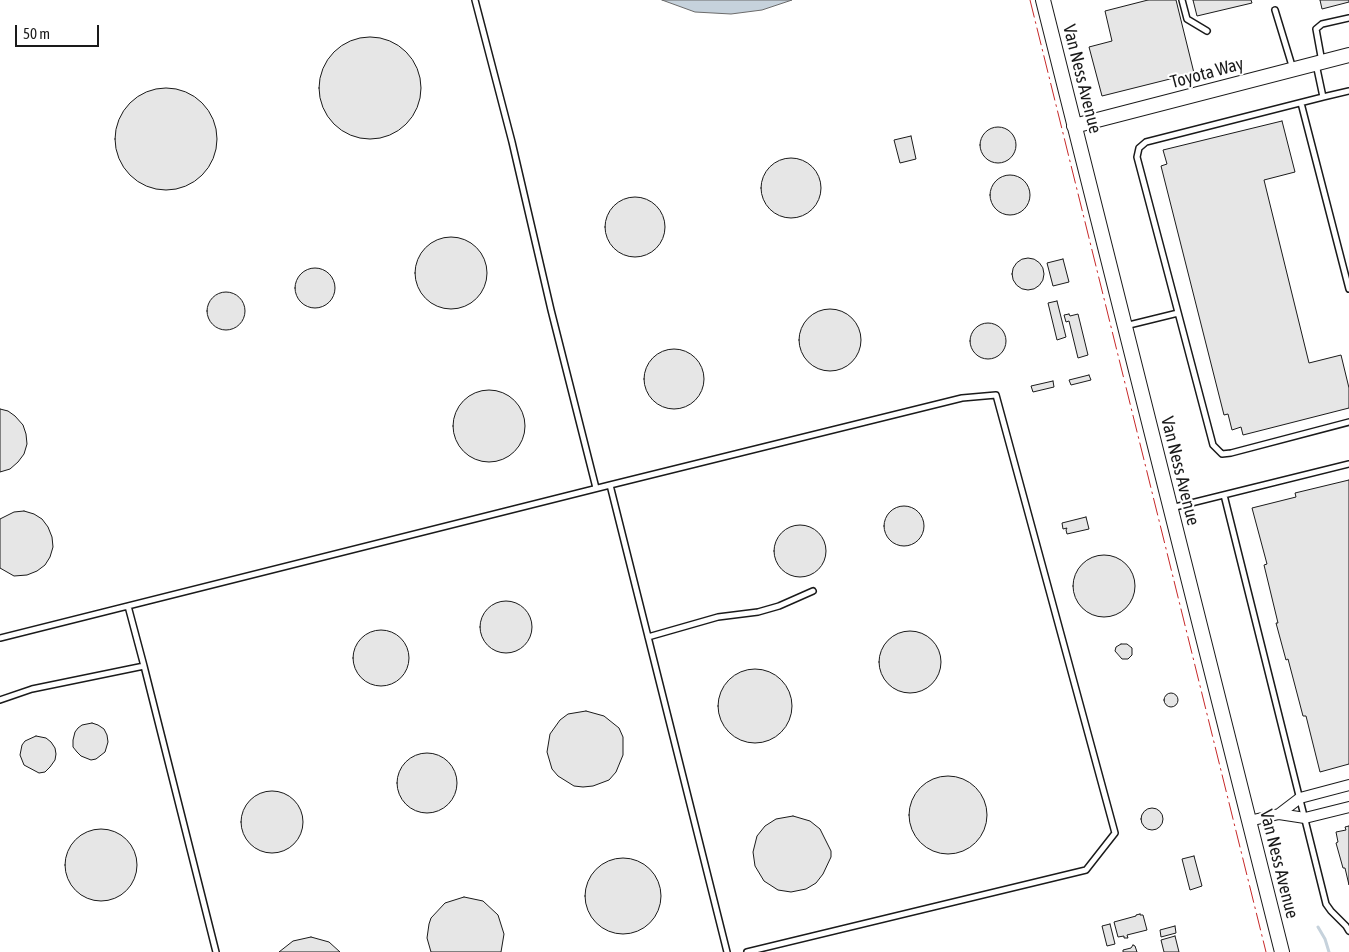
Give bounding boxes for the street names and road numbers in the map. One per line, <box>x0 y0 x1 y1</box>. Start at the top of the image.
street label: Van Ness Avenue <box>1058 22 1106 136</box>
street label: Toyota Way <box>1168 53 1246 93</box>
street label: Van Ness Avenue <box>1156 414 1204 528</box>
street label: Van Ness Avenue <box>1255 807 1303 921</box>

